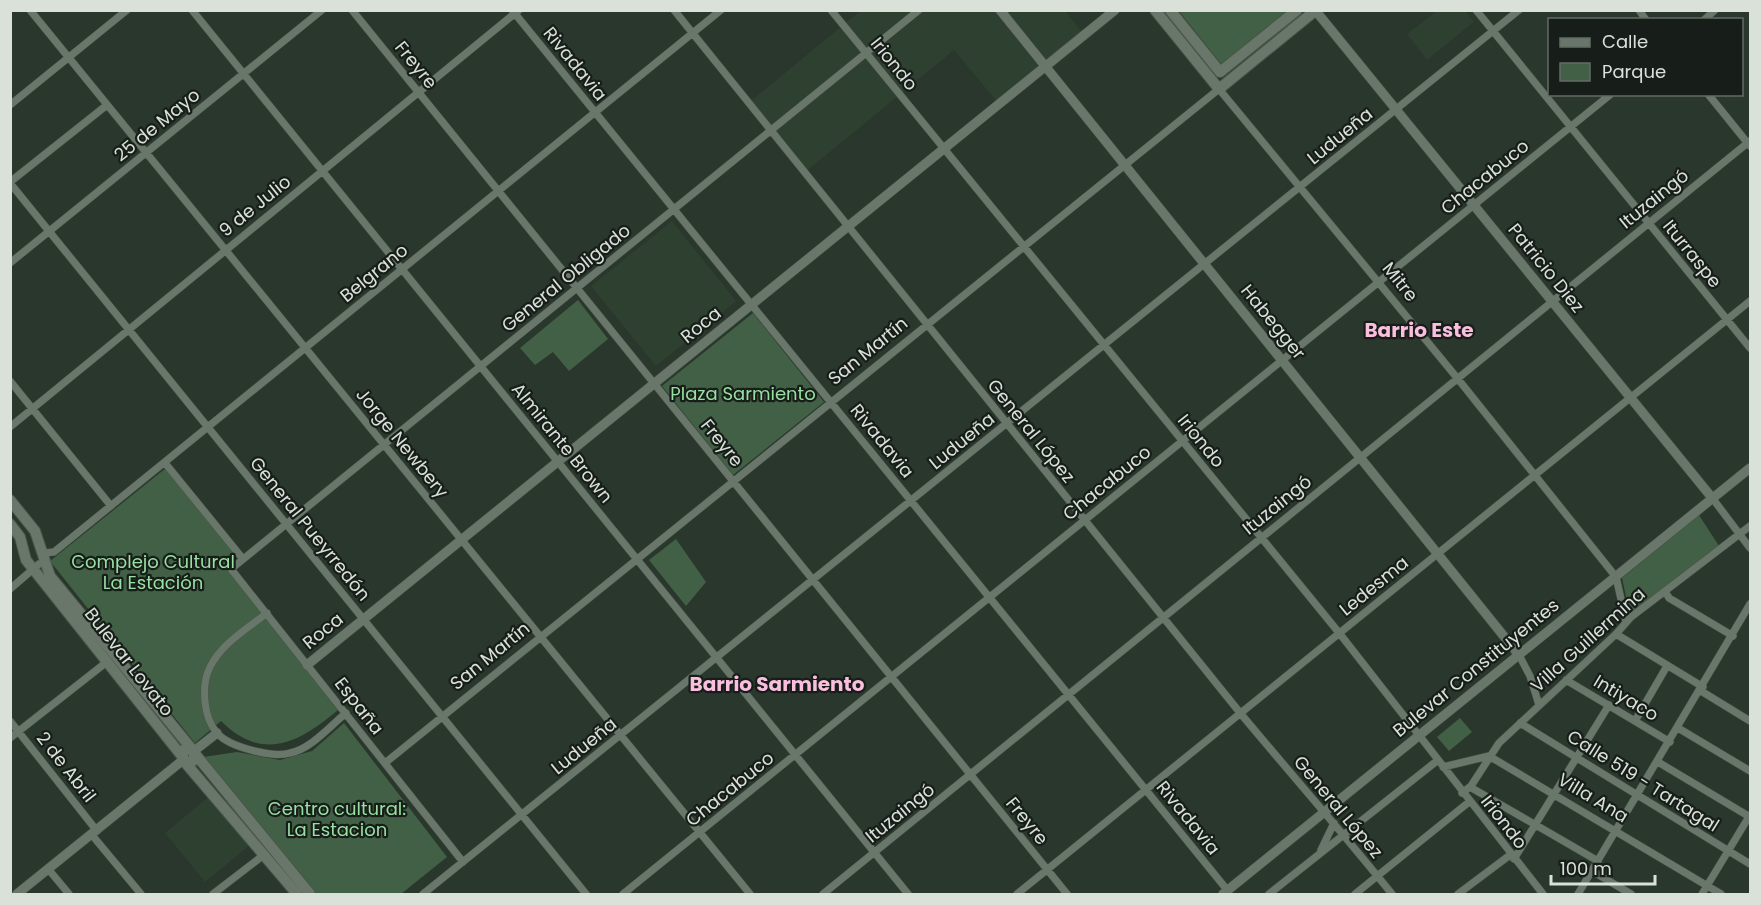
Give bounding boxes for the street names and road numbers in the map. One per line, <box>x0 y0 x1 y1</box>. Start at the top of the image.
street label: Rivadavia <box>538 21 613 106</box>
street label: Iriondo <box>865 32 924 96</box>
street label: Freyre <box>389 35 443 94</box>
street label: 25 de Mayo <box>108 82 205 167</box>
street label: Ludueña <box>1302 101 1378 170</box>
street label: Chacabuco <box>1435 133 1534 220</box>
street label: Ituzaingó <box>1614 163 1694 234</box>
street label: 9 de Julio <box>214 169 296 242</box>
street label: Iturraspe <box>1657 214 1728 293</box>
street label: General Obligado <box>496 218 635 337</box>
street label: Patricio Diez <box>1503 218 1590 318</box>
street label: Belgrano <box>334 237 413 308</box>
street label: Mitre <box>1377 257 1424 307</box>
street label: Habegger <box>1235 279 1312 365</box>
street label: Roca <box>675 301 726 349</box>
street label: San Martín <box>823 311 913 391</box>
street label: General López <box>982 374 1081 488</box>
street label: Almirante Brown <box>506 377 619 508</box>
street label: Jorge Newbery <box>350 382 454 503</box>
street label: Rivadavia <box>845 398 920 483</box>
street label: Ludueña <box>924 406 1000 475</box>
street label: Iriondo <box>1172 409 1231 473</box>
street label: Freyre <box>695 413 749 472</box>
street label: Chacabuco <box>1057 439 1156 526</box>
street label: General Pueyrredón <box>244 451 376 606</box>
street label: Ituzaingó <box>1237 469 1317 540</box>
street label: Ledesma <box>1334 550 1414 621</box>
street label: Villa Guillermina <box>1525 582 1650 698</box>
street label: Bulevar Constituyentes <box>1387 593 1564 743</box>
street label: Bulevar Lovato <box>79 602 180 721</box>
street label: Roca <box>297 607 348 655</box>
street label: San Martín <box>445 616 535 696</box>
street label: Intiyaco <box>1589 668 1663 727</box>
street label: España <box>329 672 390 740</box>
street label: Ludueña <box>546 711 622 780</box>
street label: Calle 519 - Tartagal <box>1562 724 1724 838</box>
street label: 2 de Abril <box>31 726 102 807</box>
street label: Chacabuco <box>680 745 779 832</box>
street label: General López <box>1288 750 1389 863</box>
street label: Villa Ana <box>1553 767 1633 828</box>
street label: Rivadavia <box>1151 775 1226 860</box>
street label: Ituzaingó <box>860 777 940 848</box>
street label: Iriondo <box>1475 789 1533 854</box>
street label: Freyre <box>1000 791 1054 850</box>

